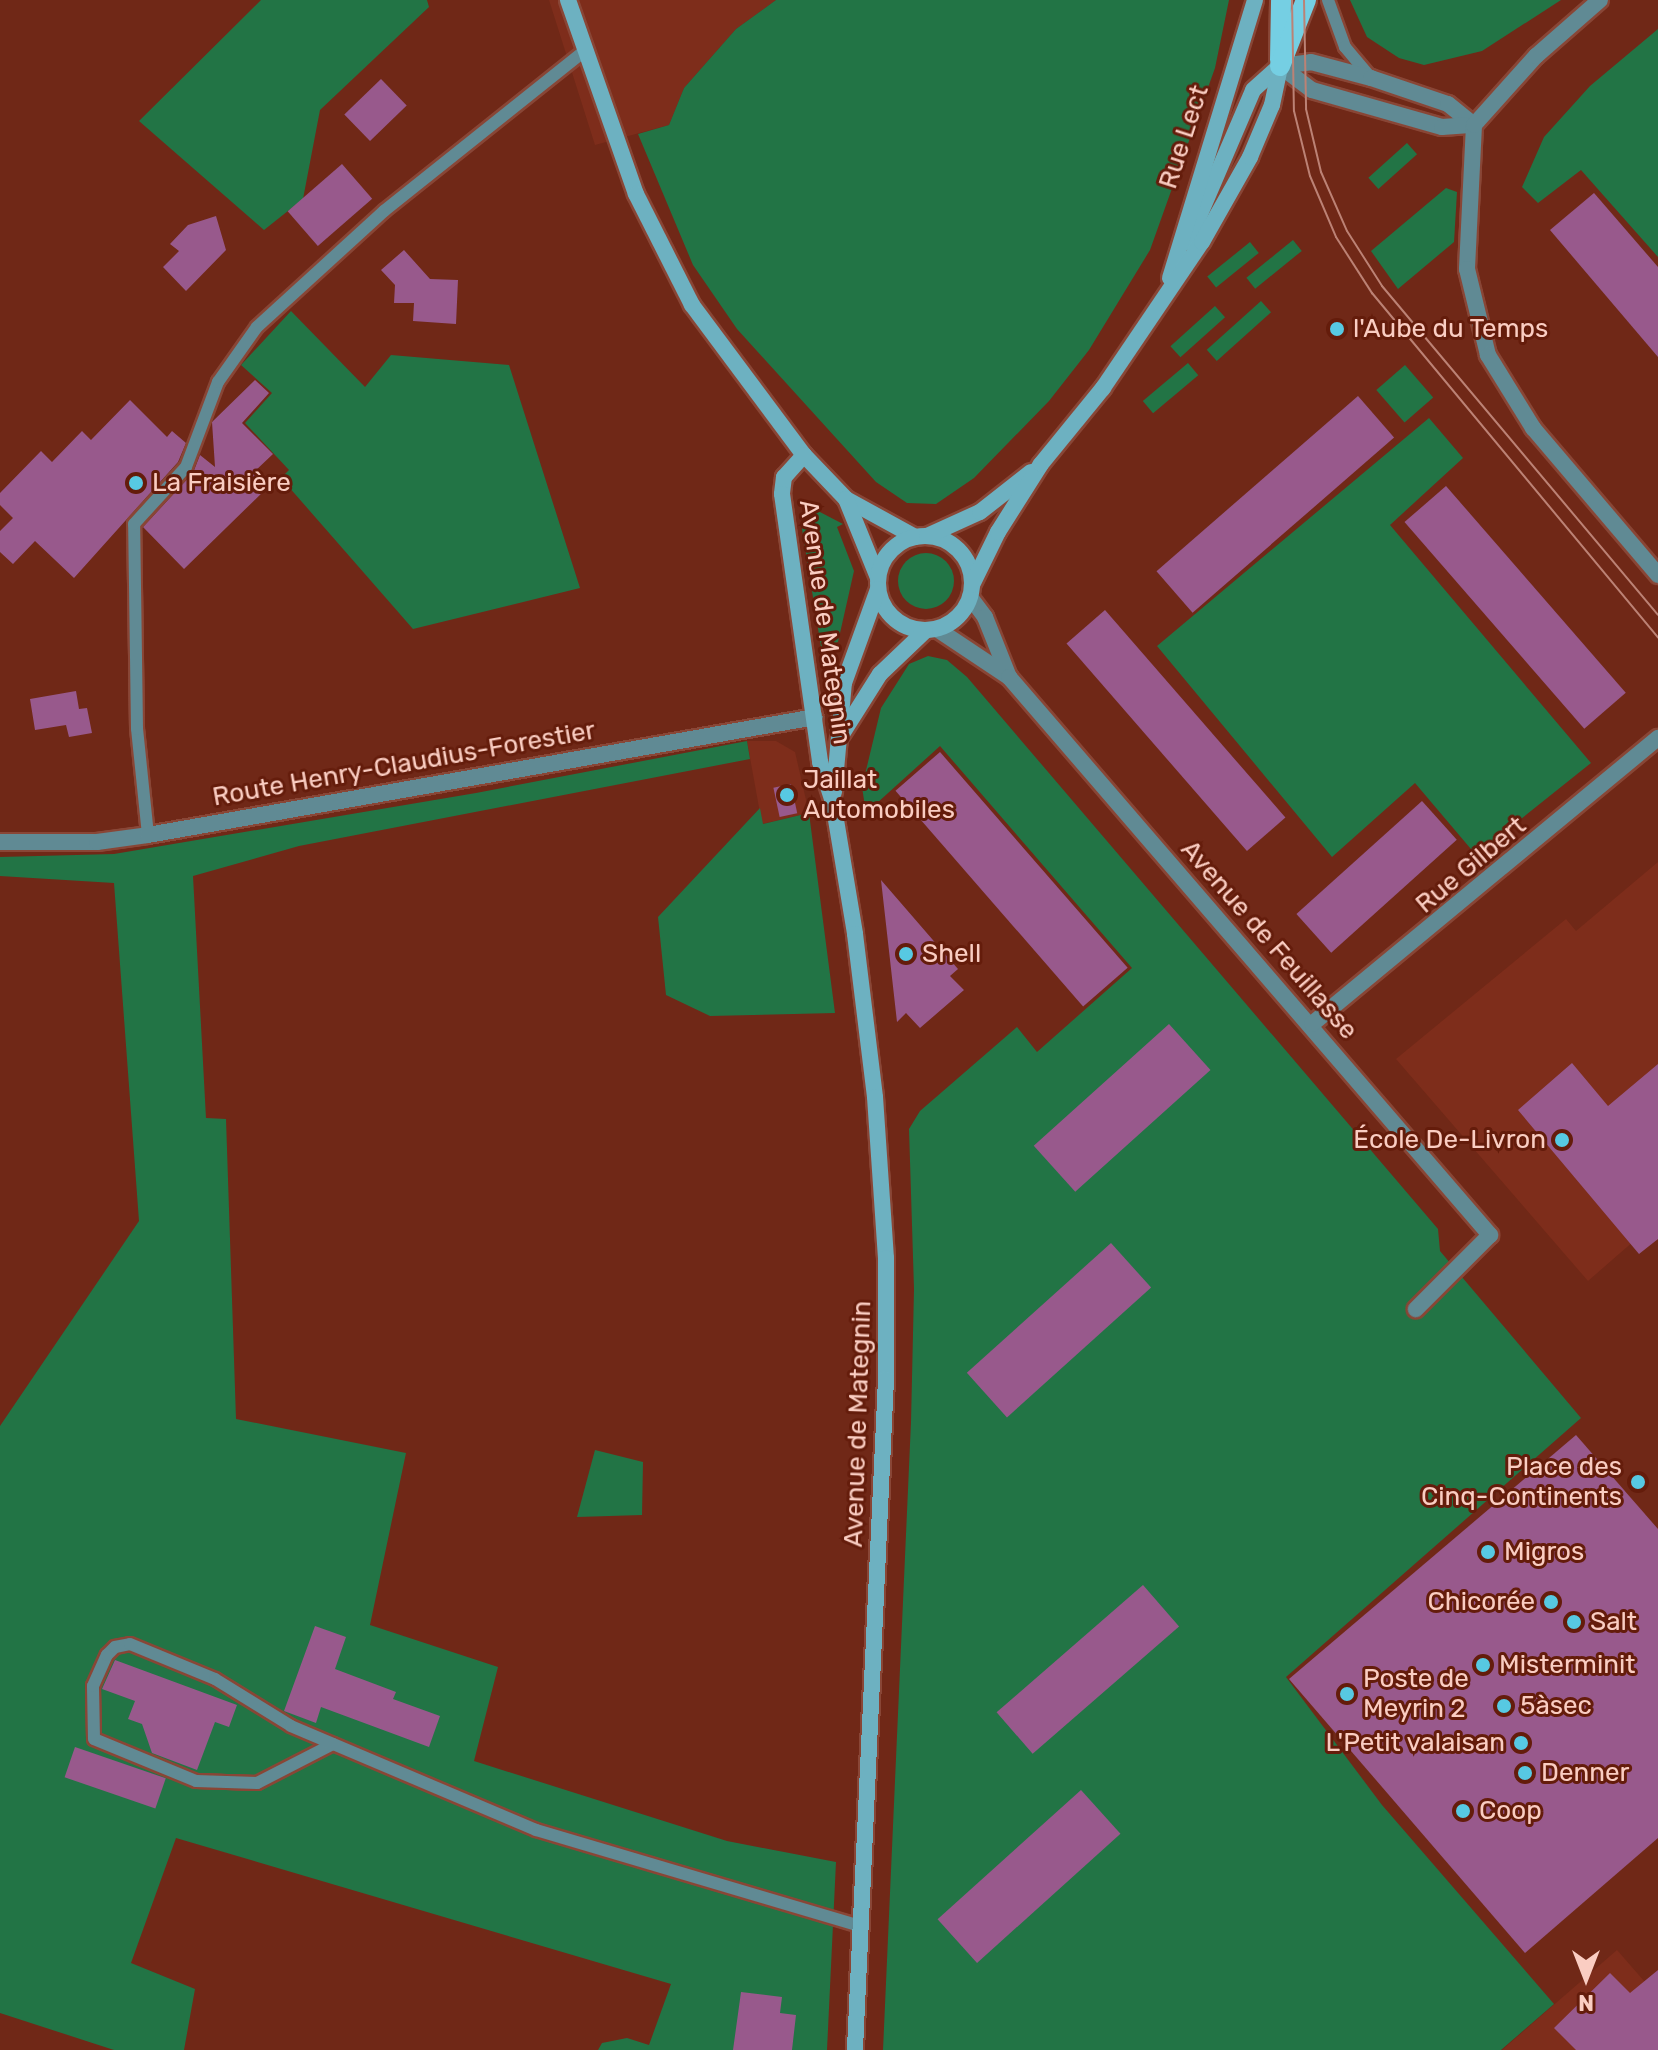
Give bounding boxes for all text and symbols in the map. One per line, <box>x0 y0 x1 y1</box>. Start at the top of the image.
street label: Rue Lect <box>1153 81 1215 193</box>
place label: l'Aube du Temps <box>1353 313 1549 345</box>
marker: l'Aube du Temps <box>1328 320 1346 338</box>
place label: La Fraisière <box>152 467 291 499</box>
marker: La Fraisière <box>127 474 145 492</box>
street label: Avenue de Mategnin <box>792 498 858 746</box>
street label: Route Henry-Claudius-Forestier <box>210 715 598 813</box>
place label: Jaillat Automobiles <box>803 764 955 826</box>
marker: Jaillat Automobiles <box>778 786 796 804</box>
street label: Rue Gilbert <box>1410 810 1532 920</box>
street label: Avenue de Feuillasse <box>1174 834 1364 1046</box>
place label: Shell <box>922 938 981 970</box>
marker: Shell <box>897 945 915 963</box>
place label: École De-Livron <box>1353 1124 1546 1156</box>
marker: École De-Livron <box>1553 1131 1571 1149</box>
street label: Avenue de Mategnin <box>838 1300 878 1548</box>
place label: Place des Cinq-Continents <box>1421 1451 1622 1512</box>
marker: Place des Cinq-Continents <box>1629 1473 1647 1491</box>
place label: Migros <box>1504 1536 1584 1568</box>
marker: Migros <box>1479 1543 1497 1561</box>
place label: Chicorée <box>1428 1586 1535 1618</box>
marker: Chicorée <box>1542 1593 1560 1611</box>
place label: Salt <box>1590 1606 1637 1638</box>
marker: Salt <box>1565 1613 1583 1631</box>
place label: Misterminit <box>1499 1649 1635 1681</box>
marker: Misterminit <box>1474 1656 1492 1674</box>
place label: Poste de Meyrin 2 <box>1363 1663 1469 1724</box>
marker: Poste de Meyrin 2 <box>1338 1685 1356 1703</box>
place label: 5àsec <box>1520 1690 1592 1722</box>
marker: 5àsec <box>1495 1697 1513 1715</box>
place label: L'Petit valaisan <box>1325 1727 1505 1759</box>
marker: L'Petit valaisan <box>1512 1734 1530 1752</box>
place label: Denner <box>1541 1757 1629 1789</box>
marker: Denner <box>1516 1764 1534 1782</box>
place label: Coop <box>1479 1795 1542 1827</box>
marker: Coop <box>1454 1802 1472 1820</box>
north arrow <box>1546 1938 1626 2018</box>
text: N <box>1578 1989 1594 2016</box>

